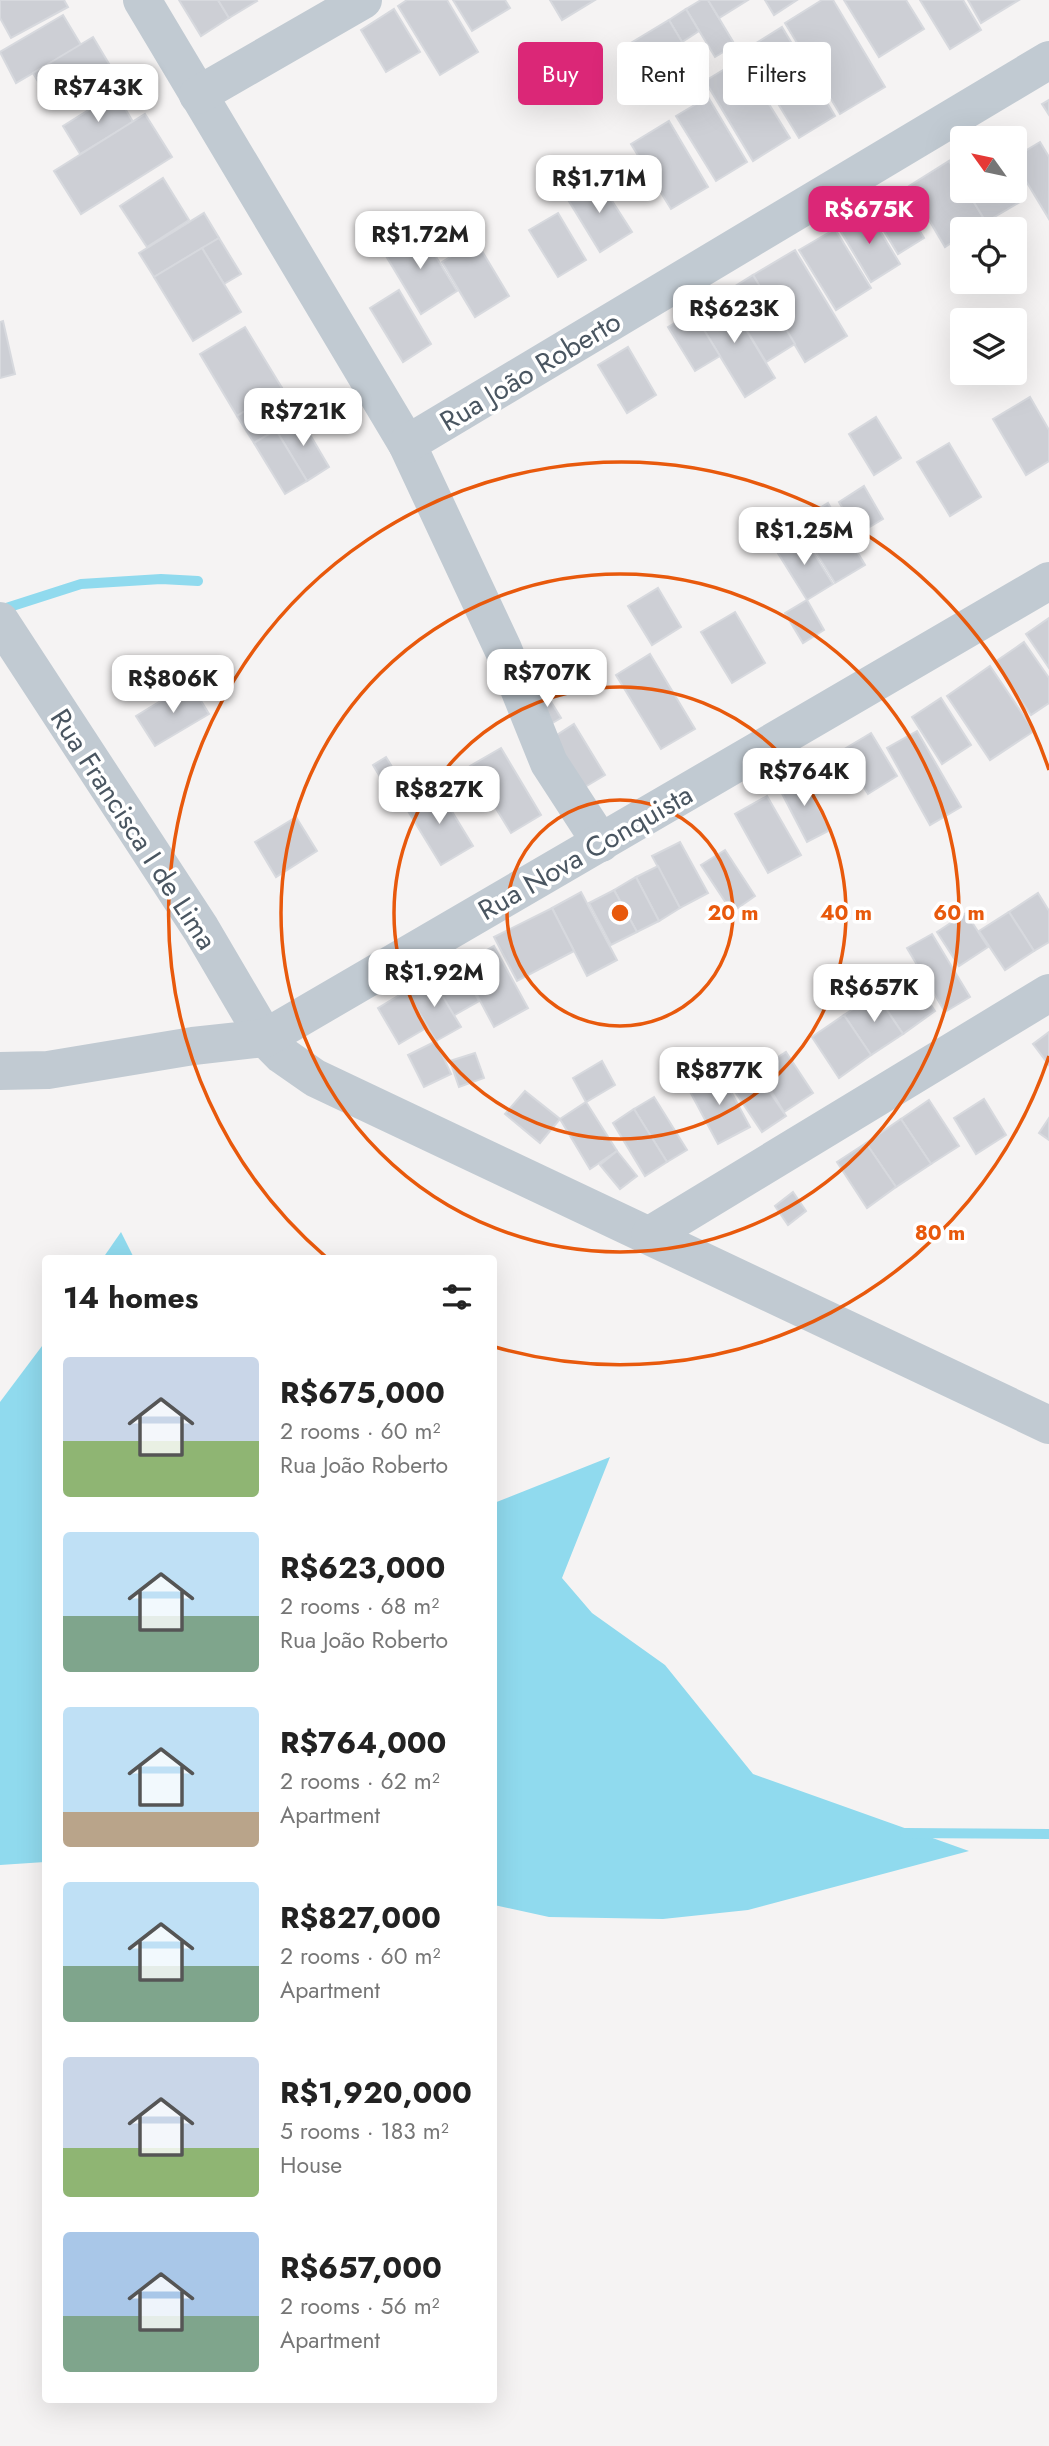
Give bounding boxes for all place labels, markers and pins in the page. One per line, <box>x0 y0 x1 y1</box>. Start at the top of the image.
pin: R$743K <box>41 64 155 124</box>
pin: R$1.71M <box>534 156 664 215</box>
pin: R$675K <box>812 187 926 246</box>
pin: R$1.72M <box>355 212 485 271</box>
pin: R$623K <box>677 286 791 345</box>
pin: R$721K <box>246 388 360 448</box>
pin: R$1.25M <box>739 508 869 567</box>
pin: R$707K <box>490 650 604 709</box>
pin: R$806K <box>116 656 230 715</box>
pin: R$764K <box>747 748 861 808</box>
pin: R$827K <box>382 766 496 826</box>
centre of rings <box>608 901 632 925</box>
pin: R$1.92M <box>369 950 499 1009</box>
pin: R$657K <box>817 964 931 1024</box>
pin: R$877K <box>662 1048 776 1107</box>

